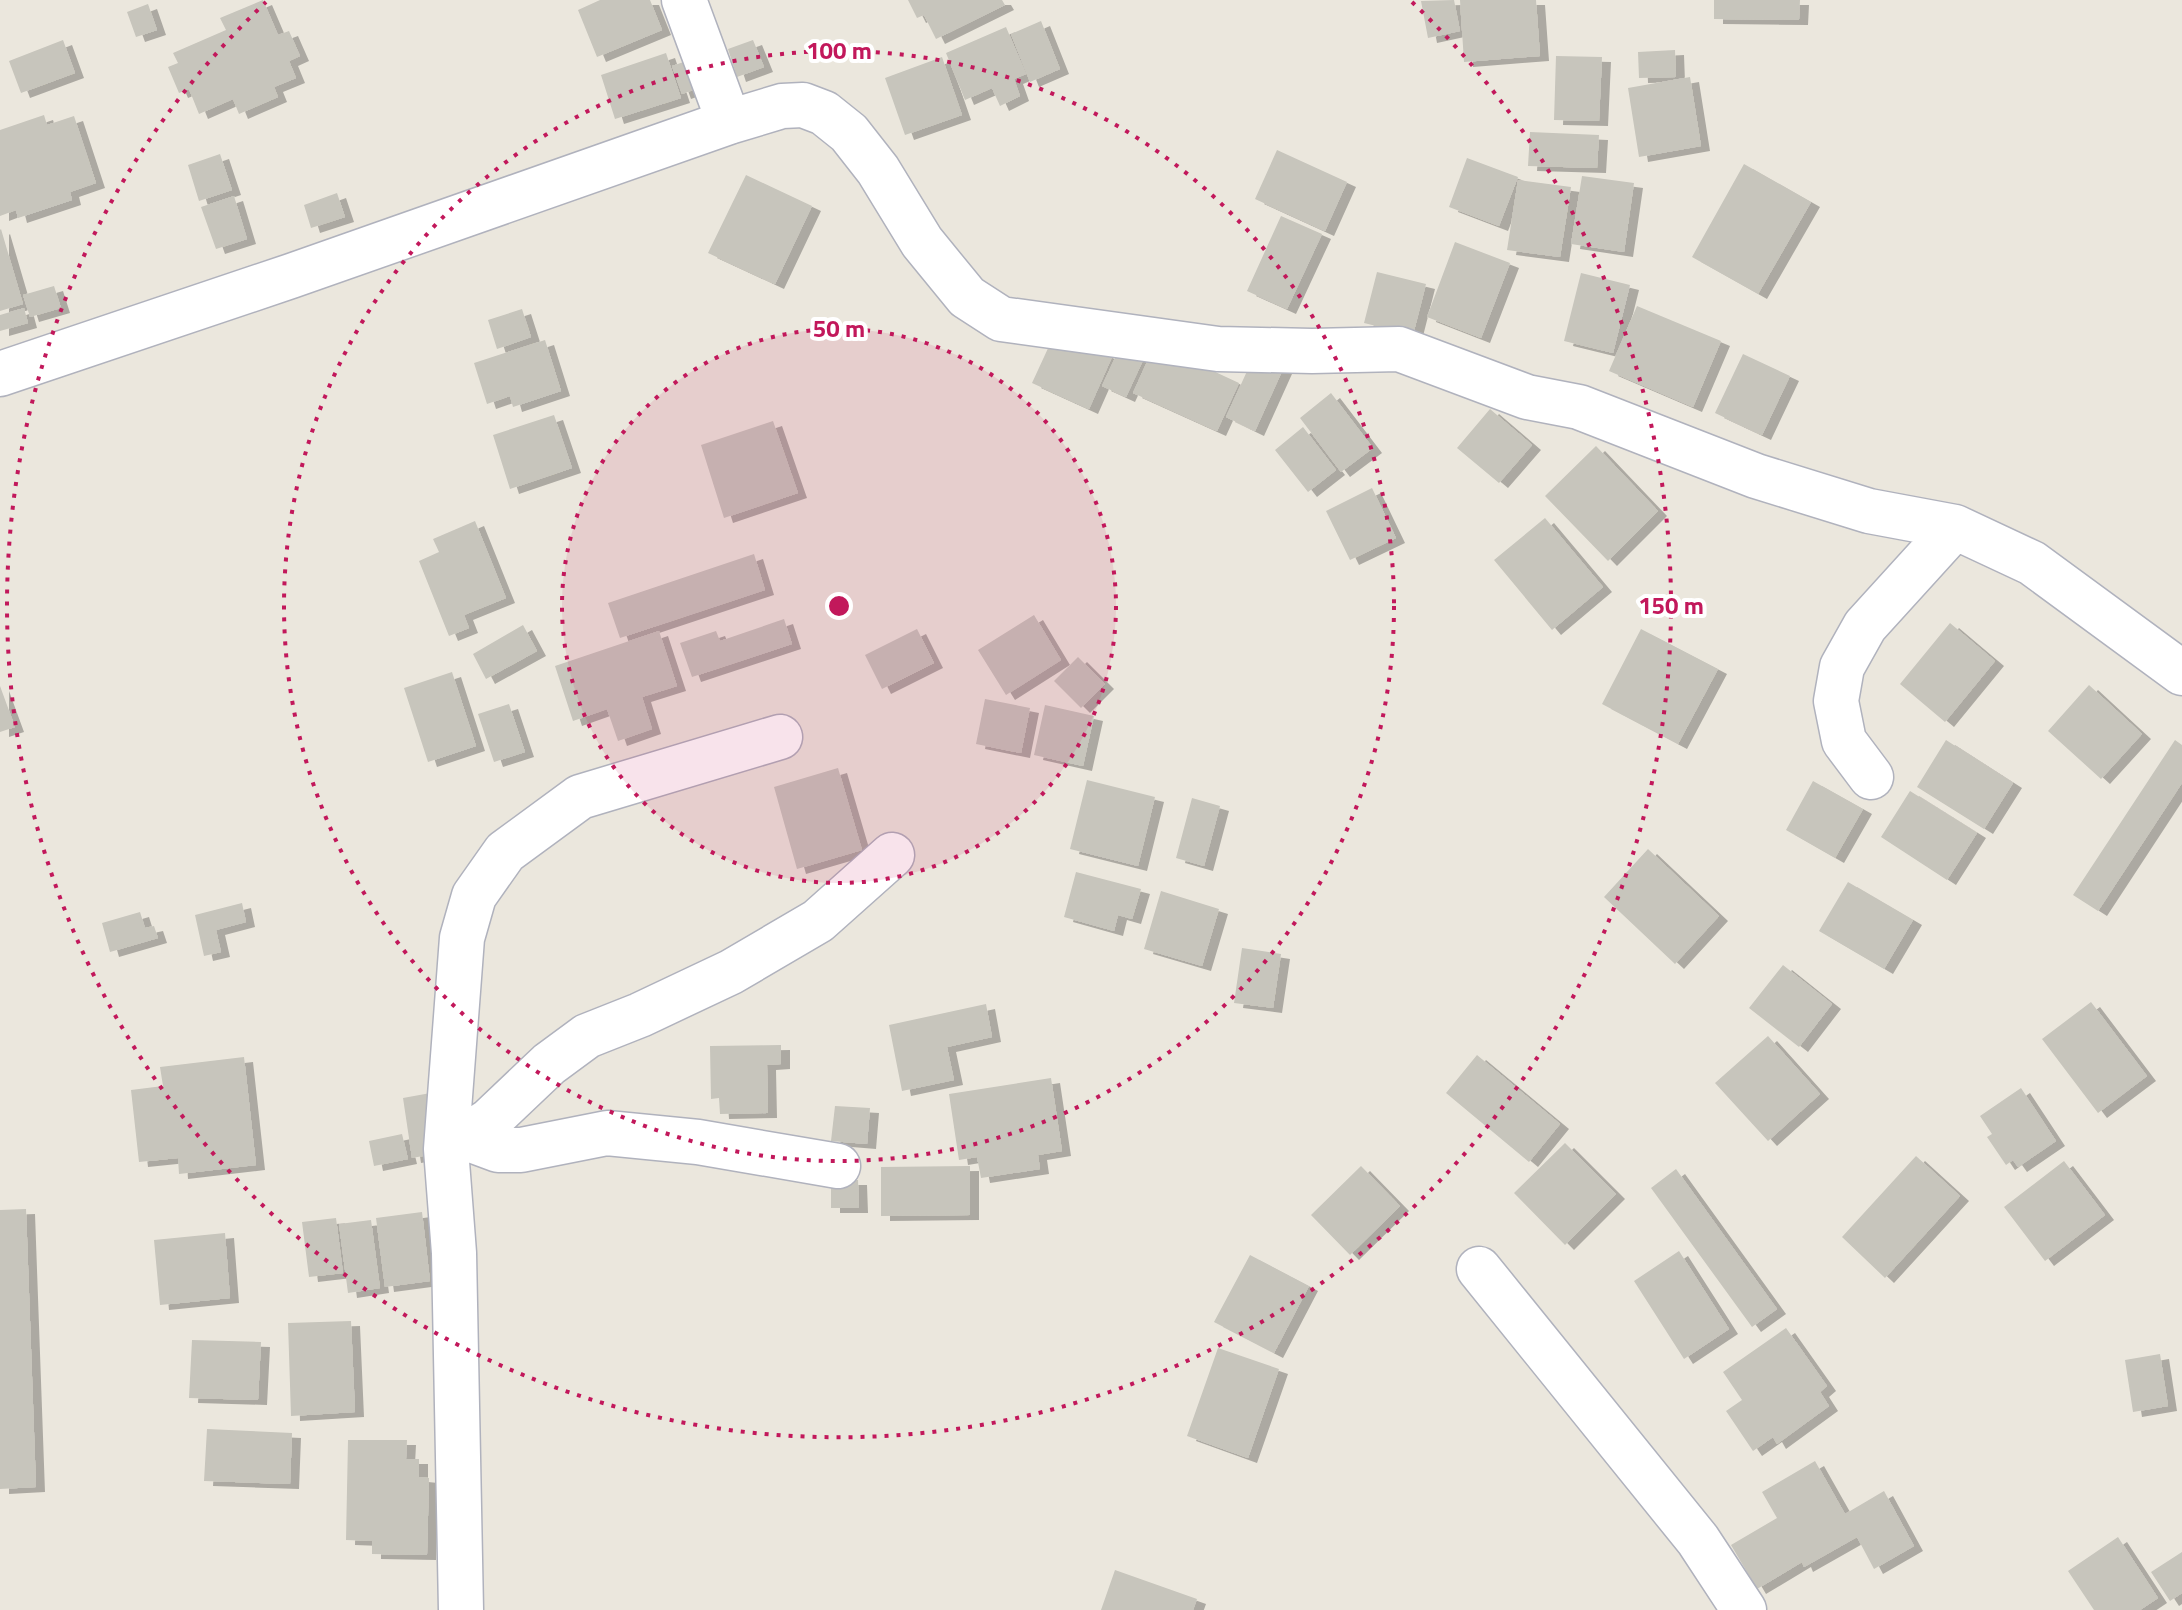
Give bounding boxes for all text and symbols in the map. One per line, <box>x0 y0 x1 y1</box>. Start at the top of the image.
text: 100 m <box>806 32 872 68</box>
text: 50 m <box>813 310 865 346</box>
text: 150 m <box>1638 587 1704 623</box>
centre of rings <box>825 592 853 620</box>

